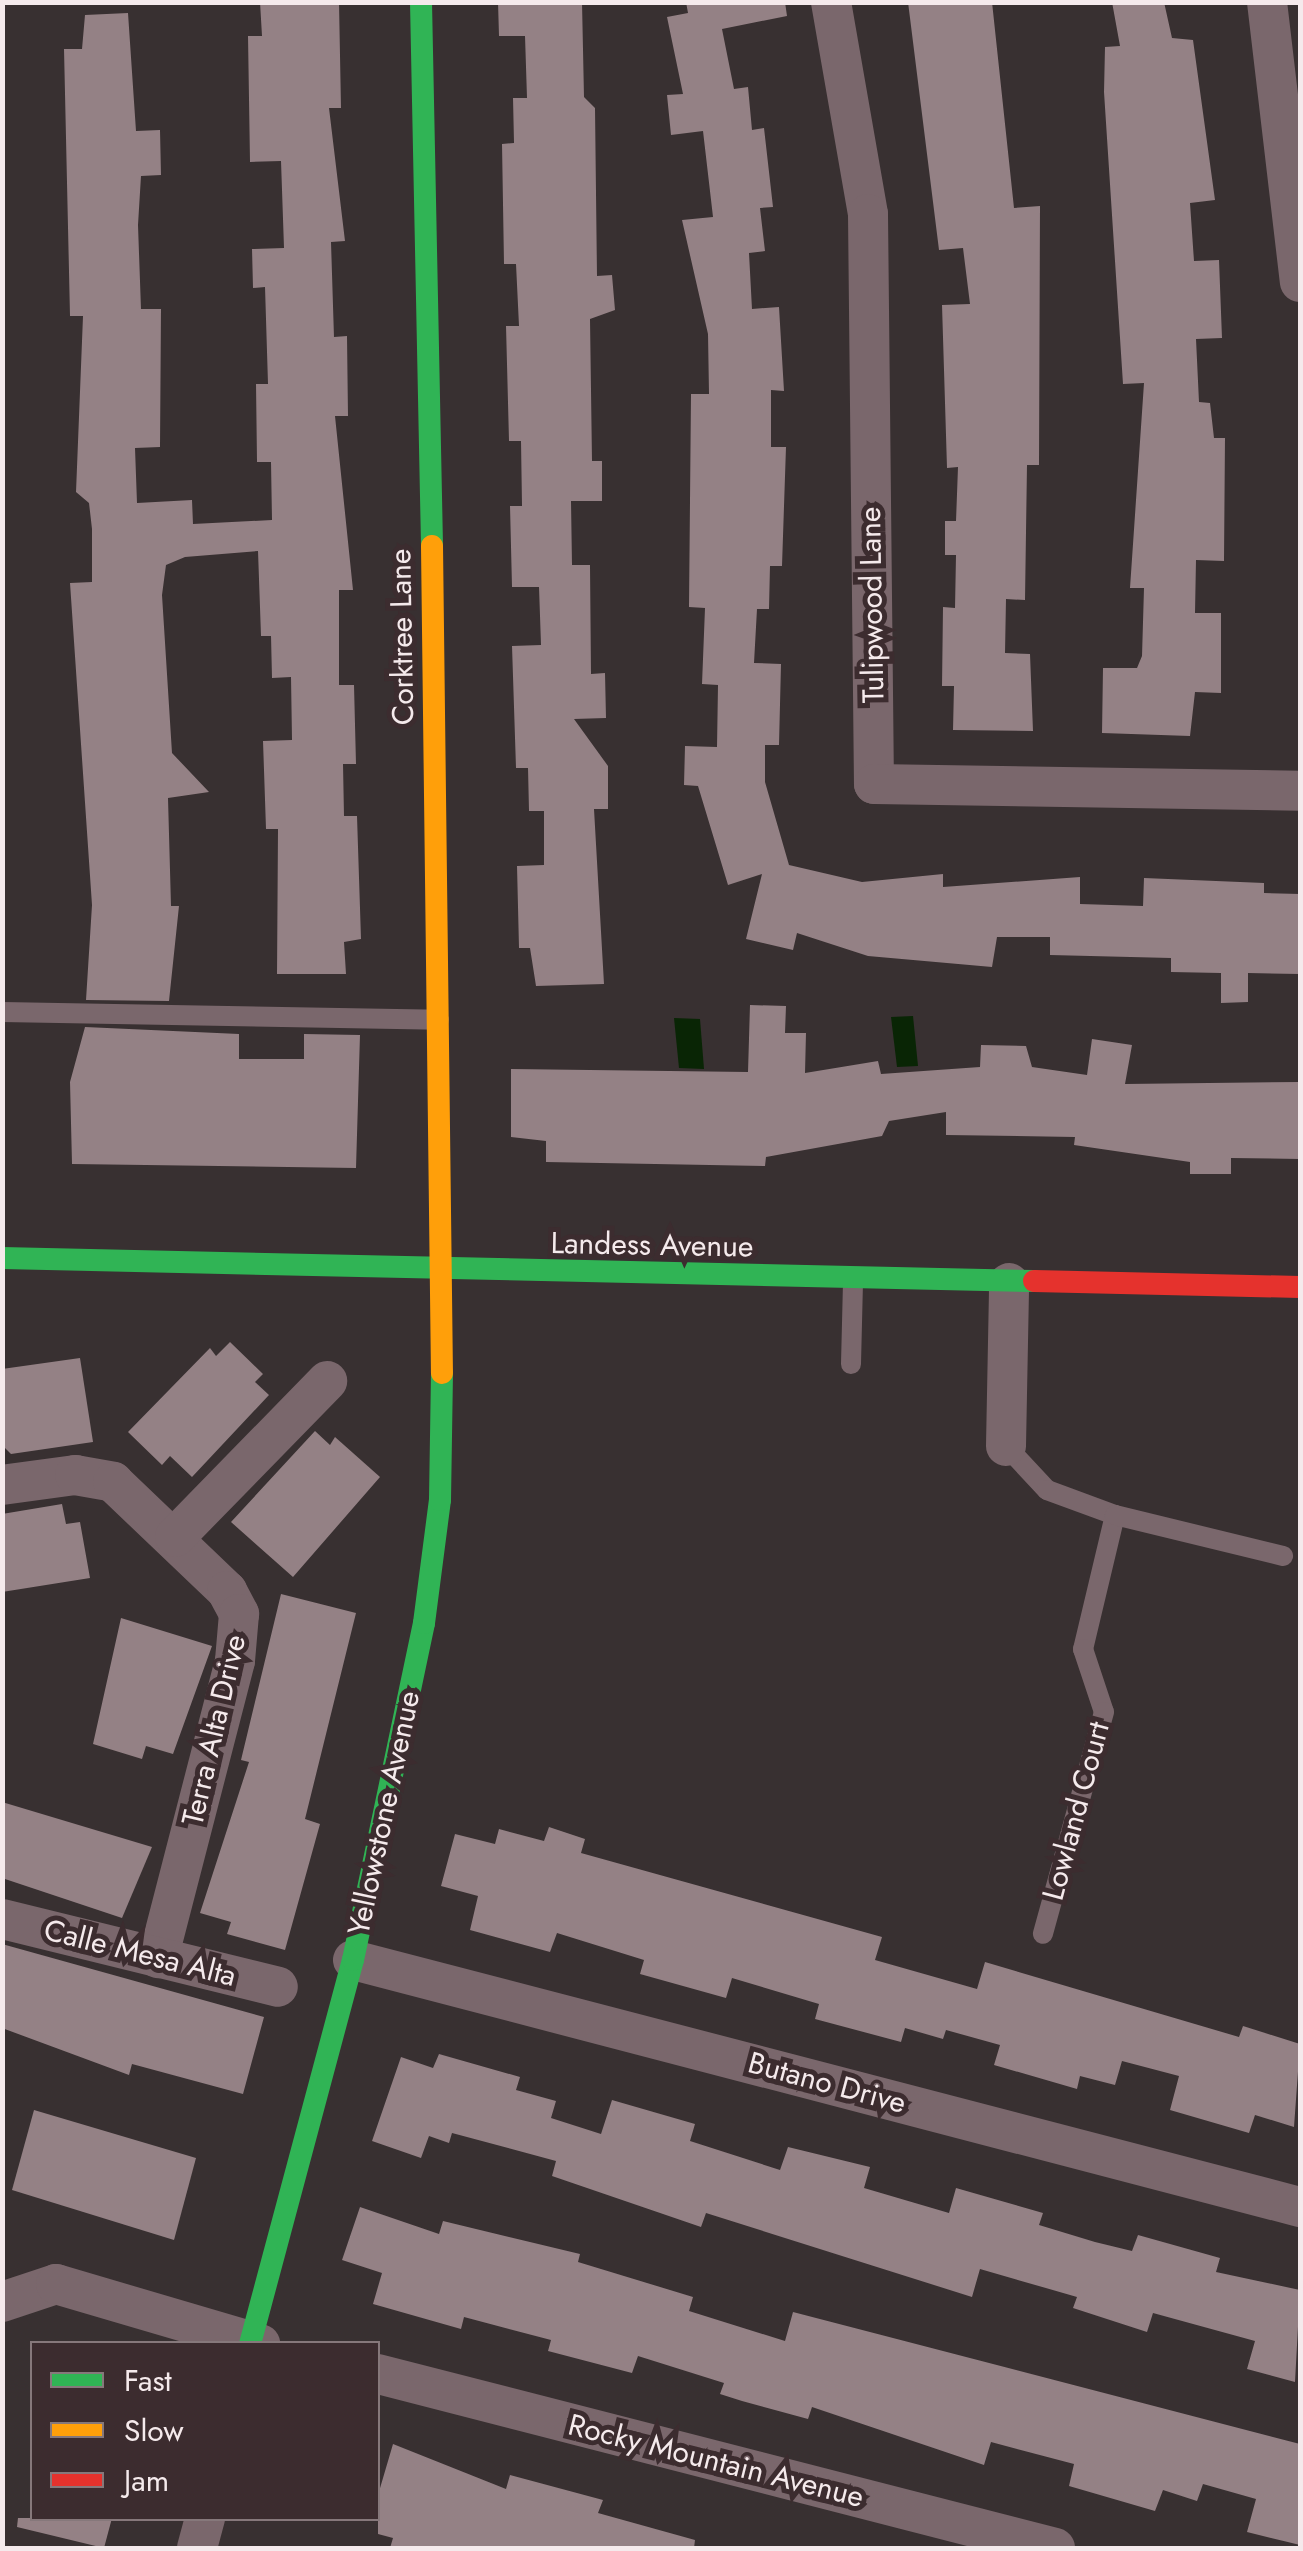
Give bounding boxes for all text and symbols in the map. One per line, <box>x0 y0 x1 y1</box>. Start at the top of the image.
street label: Tulipwood Lane <box>852 506 892 704</box>
street label: Corktree Lane <box>382 548 422 726</box>
street label: Landess Avenue <box>550 1225 754 1265</box>
street label: Terra Alta Drive <box>175 1631 253 1829</box>
street label: Yellowstone Avenue <box>341 1688 427 1938</box>
street label: Lowland Court <box>1035 1718 1117 1904</box>
street label: Calle Mesa Alta <box>40 1912 240 1994</box>
street label: Butano Drive <box>744 2045 910 2121</box>
legend <box>30 2341 380 2521</box>
text: Fast <box>124 2359 172 2402</box>
street label: Rocky Mountain Avenue <box>565 2407 867 2515</box>
text: Slow <box>124 2409 184 2452</box>
text: Jam <box>124 2459 169 2502</box>

